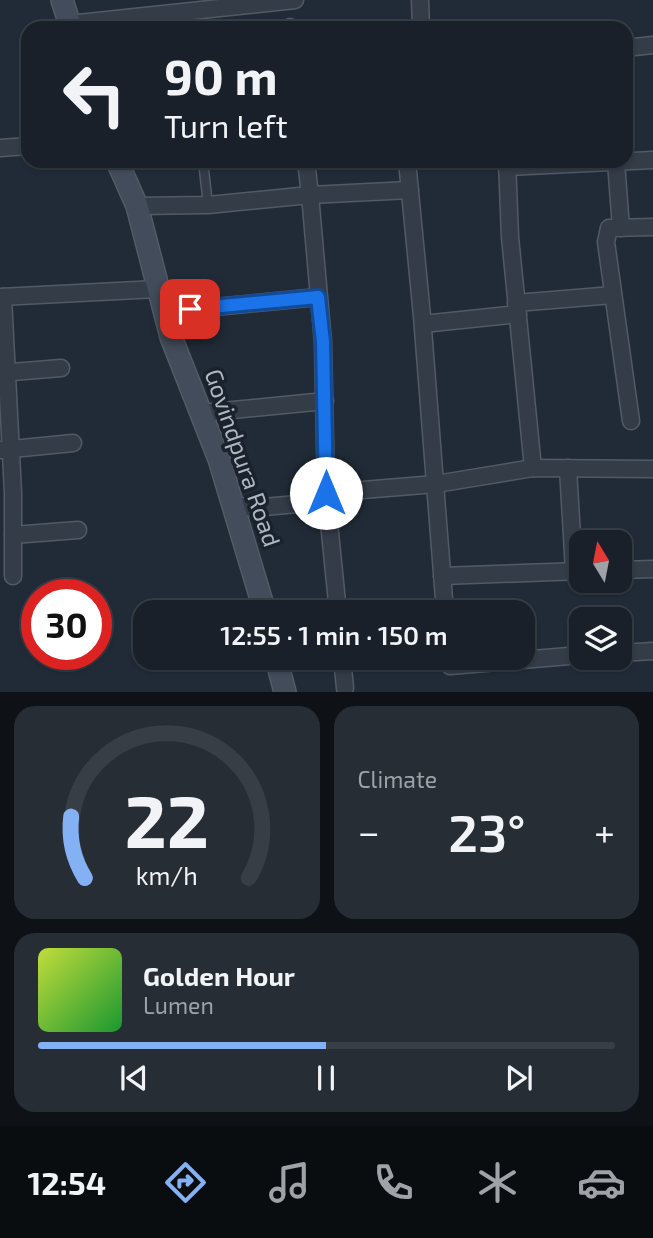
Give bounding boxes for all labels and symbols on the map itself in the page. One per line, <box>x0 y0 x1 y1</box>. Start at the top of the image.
pin <box>160 279 220 339</box>
street label: Govindpura Road <box>199 365 287 550</box>
position arrow <box>289 456 363 530</box>
north arrow <box>569 530 632 593</box>
speed limit sign: 30 <box>21 579 112 670</box>

